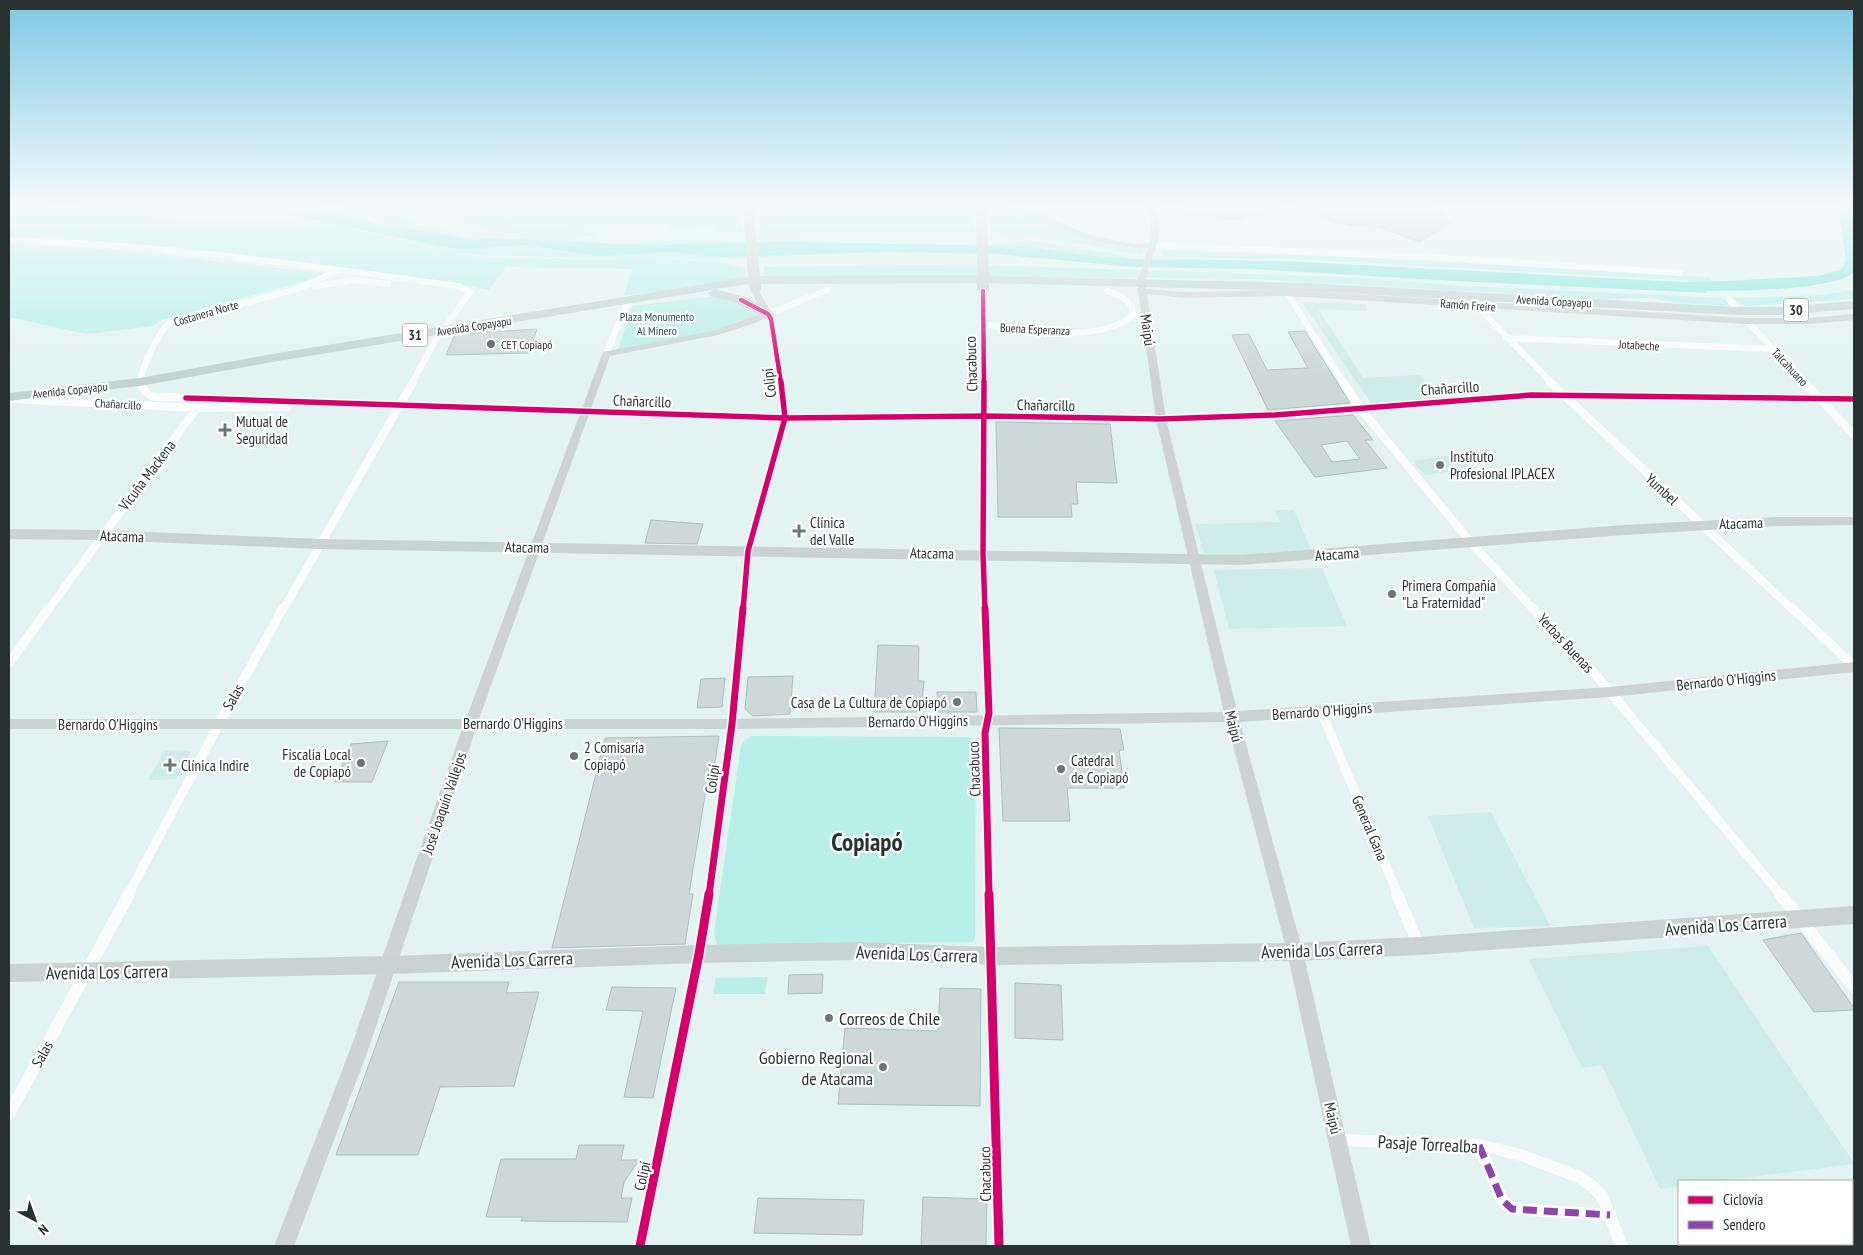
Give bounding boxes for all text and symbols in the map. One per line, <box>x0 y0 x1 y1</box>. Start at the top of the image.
street label: Avenida Copayapu <box>1516 292 1592 310</box>
street label: Ramón Freire <box>1440 296 1496 314</box>
street label: Costanera Norte <box>172 297 240 329</box>
road number: 30 <box>1784 298 1808 322</box>
park label: Plaza Monumento Al Minero <box>620 309 694 338</box>
street label: Avenida Copayapu <box>436 313 512 339</box>
street label: Maipú <box>1136 313 1160 347</box>
street label: Buena Esperanza <box>1000 320 1071 338</box>
road number: 31 <box>402 324 428 346</box>
street label: Chacabuco <box>961 336 981 392</box>
street label: Jotabeche <box>1617 336 1660 354</box>
place label: CET Copiapó <box>501 337 553 352</box>
marker: CET Copiapó <box>485 338 497 350</box>
street label: Talcahuano <box>1769 345 1811 389</box>
street label: Colipí <box>758 366 780 399</box>
street label: Chañarcillo <box>1420 376 1480 400</box>
street label: Avenida Copayapu <box>32 379 108 401</box>
street label: Chañarcillo <box>613 390 671 412</box>
street label: Chañarcillo <box>94 395 142 413</box>
street label: Chañarcillo <box>1017 395 1075 415</box>
place label: Mutual de Seguridad <box>236 412 288 448</box>
marker: Mutual de Seguridad <box>218 423 232 437</box>
street label: Vicuña Mackena <box>114 436 180 515</box>
place label: Instituto Profesional IPLACEX <box>1450 447 1555 483</box>
marker: Instituto Profesional IPLACEX <box>1434 459 1446 471</box>
street label: Yumbel <box>1641 469 1683 509</box>
place label: Clínica del Valle <box>810 513 855 549</box>
street label: Atacama <box>1719 513 1763 533</box>
marker: Clínica del Valle <box>792 524 806 538</box>
street label: Atacama <box>100 526 144 546</box>
street label: Atacama <box>505 537 549 557</box>
street label: Atacama <box>910 543 954 563</box>
street label: Atacama <box>1314 543 1360 565</box>
place label: Primera Compañía "La Fraternidad" <box>1402 576 1496 612</box>
marker: Primera Compañía "La Fraternidad" <box>1386 588 1398 600</box>
street label: Yerbas Buenas <box>1534 609 1598 677</box>
street label: Bernardo O'Higgins <box>1675 665 1777 695</box>
street label: Salas <box>218 681 248 713</box>
place label: Casa de La Cultura de Copiapó <box>791 693 947 712</box>
marker: Casa de La Cultura de Copiapó <box>951 696 963 708</box>
street label: Bernardo O'Higgins <box>1272 698 1372 724</box>
street label: Maipú <box>1221 708 1247 744</box>
street label: Bernardo O'Higgins <box>868 711 968 731</box>
street label: Bernardo O'Higgins <box>463 714 563 733</box>
street label: Bernardo O'Higgins <box>58 715 158 734</box>
place label: 2 Comisaría Copiapó <box>584 738 644 774</box>
street label: Chacabuco <box>964 741 984 797</box>
place label: Fiscalía Local de Copiapó <box>282 745 352 781</box>
street label: José Joaquín Vallejos <box>417 750 470 857</box>
marker: 2 Comisaría Copiapó <box>568 750 580 762</box>
place label: Catedral de Copiapó <box>1071 751 1129 787</box>
place label: Clínica Indire <box>181 756 249 775</box>
marker: Fiscalía Local de Copiapó <box>355 757 367 769</box>
marker: Clínica Indire <box>163 758 177 772</box>
street label: Colipí <box>701 762 724 795</box>
marker: Catedral de Copiapó <box>1055 763 1067 775</box>
street label: General Gana <box>1348 792 1392 864</box>
district label: Copiapó <box>831 826 903 858</box>
street label: Avenida Los Carrera <box>1664 909 1788 941</box>
street label: Avenida Los Carrera <box>1261 936 1383 964</box>
street label: Avenida Los Carrera <box>856 940 978 968</box>
street label: Avenida Los Carrera <box>451 946 573 974</box>
street label: Avenida Los Carrera <box>46 959 168 985</box>
place label: Correos de Chile <box>839 1007 940 1030</box>
marker: Correos de Chile <box>823 1012 835 1024</box>
street label: Salas <box>27 1038 57 1070</box>
place label: Gobierno Regional de Atacama <box>759 1046 874 1090</box>
marker: Gobierno Regional de Atacama <box>877 1061 889 1073</box>
street label: Maipú <box>1320 1100 1346 1136</box>
street label: Pasaje Torrealba <box>1377 1130 1479 1158</box>
street label: Chacabuco <box>975 1146 995 1202</box>
street label: Colipí <box>630 1159 655 1192</box>
legend <box>1678 1180 1853 1245</box>
text: Ciclovía <box>1723 1190 1763 1209</box>
north arrow <box>10 1195 60 1245</box>
text: Sendero <box>1723 1215 1765 1234</box>
text: N <box>35 1221 52 1239</box>

